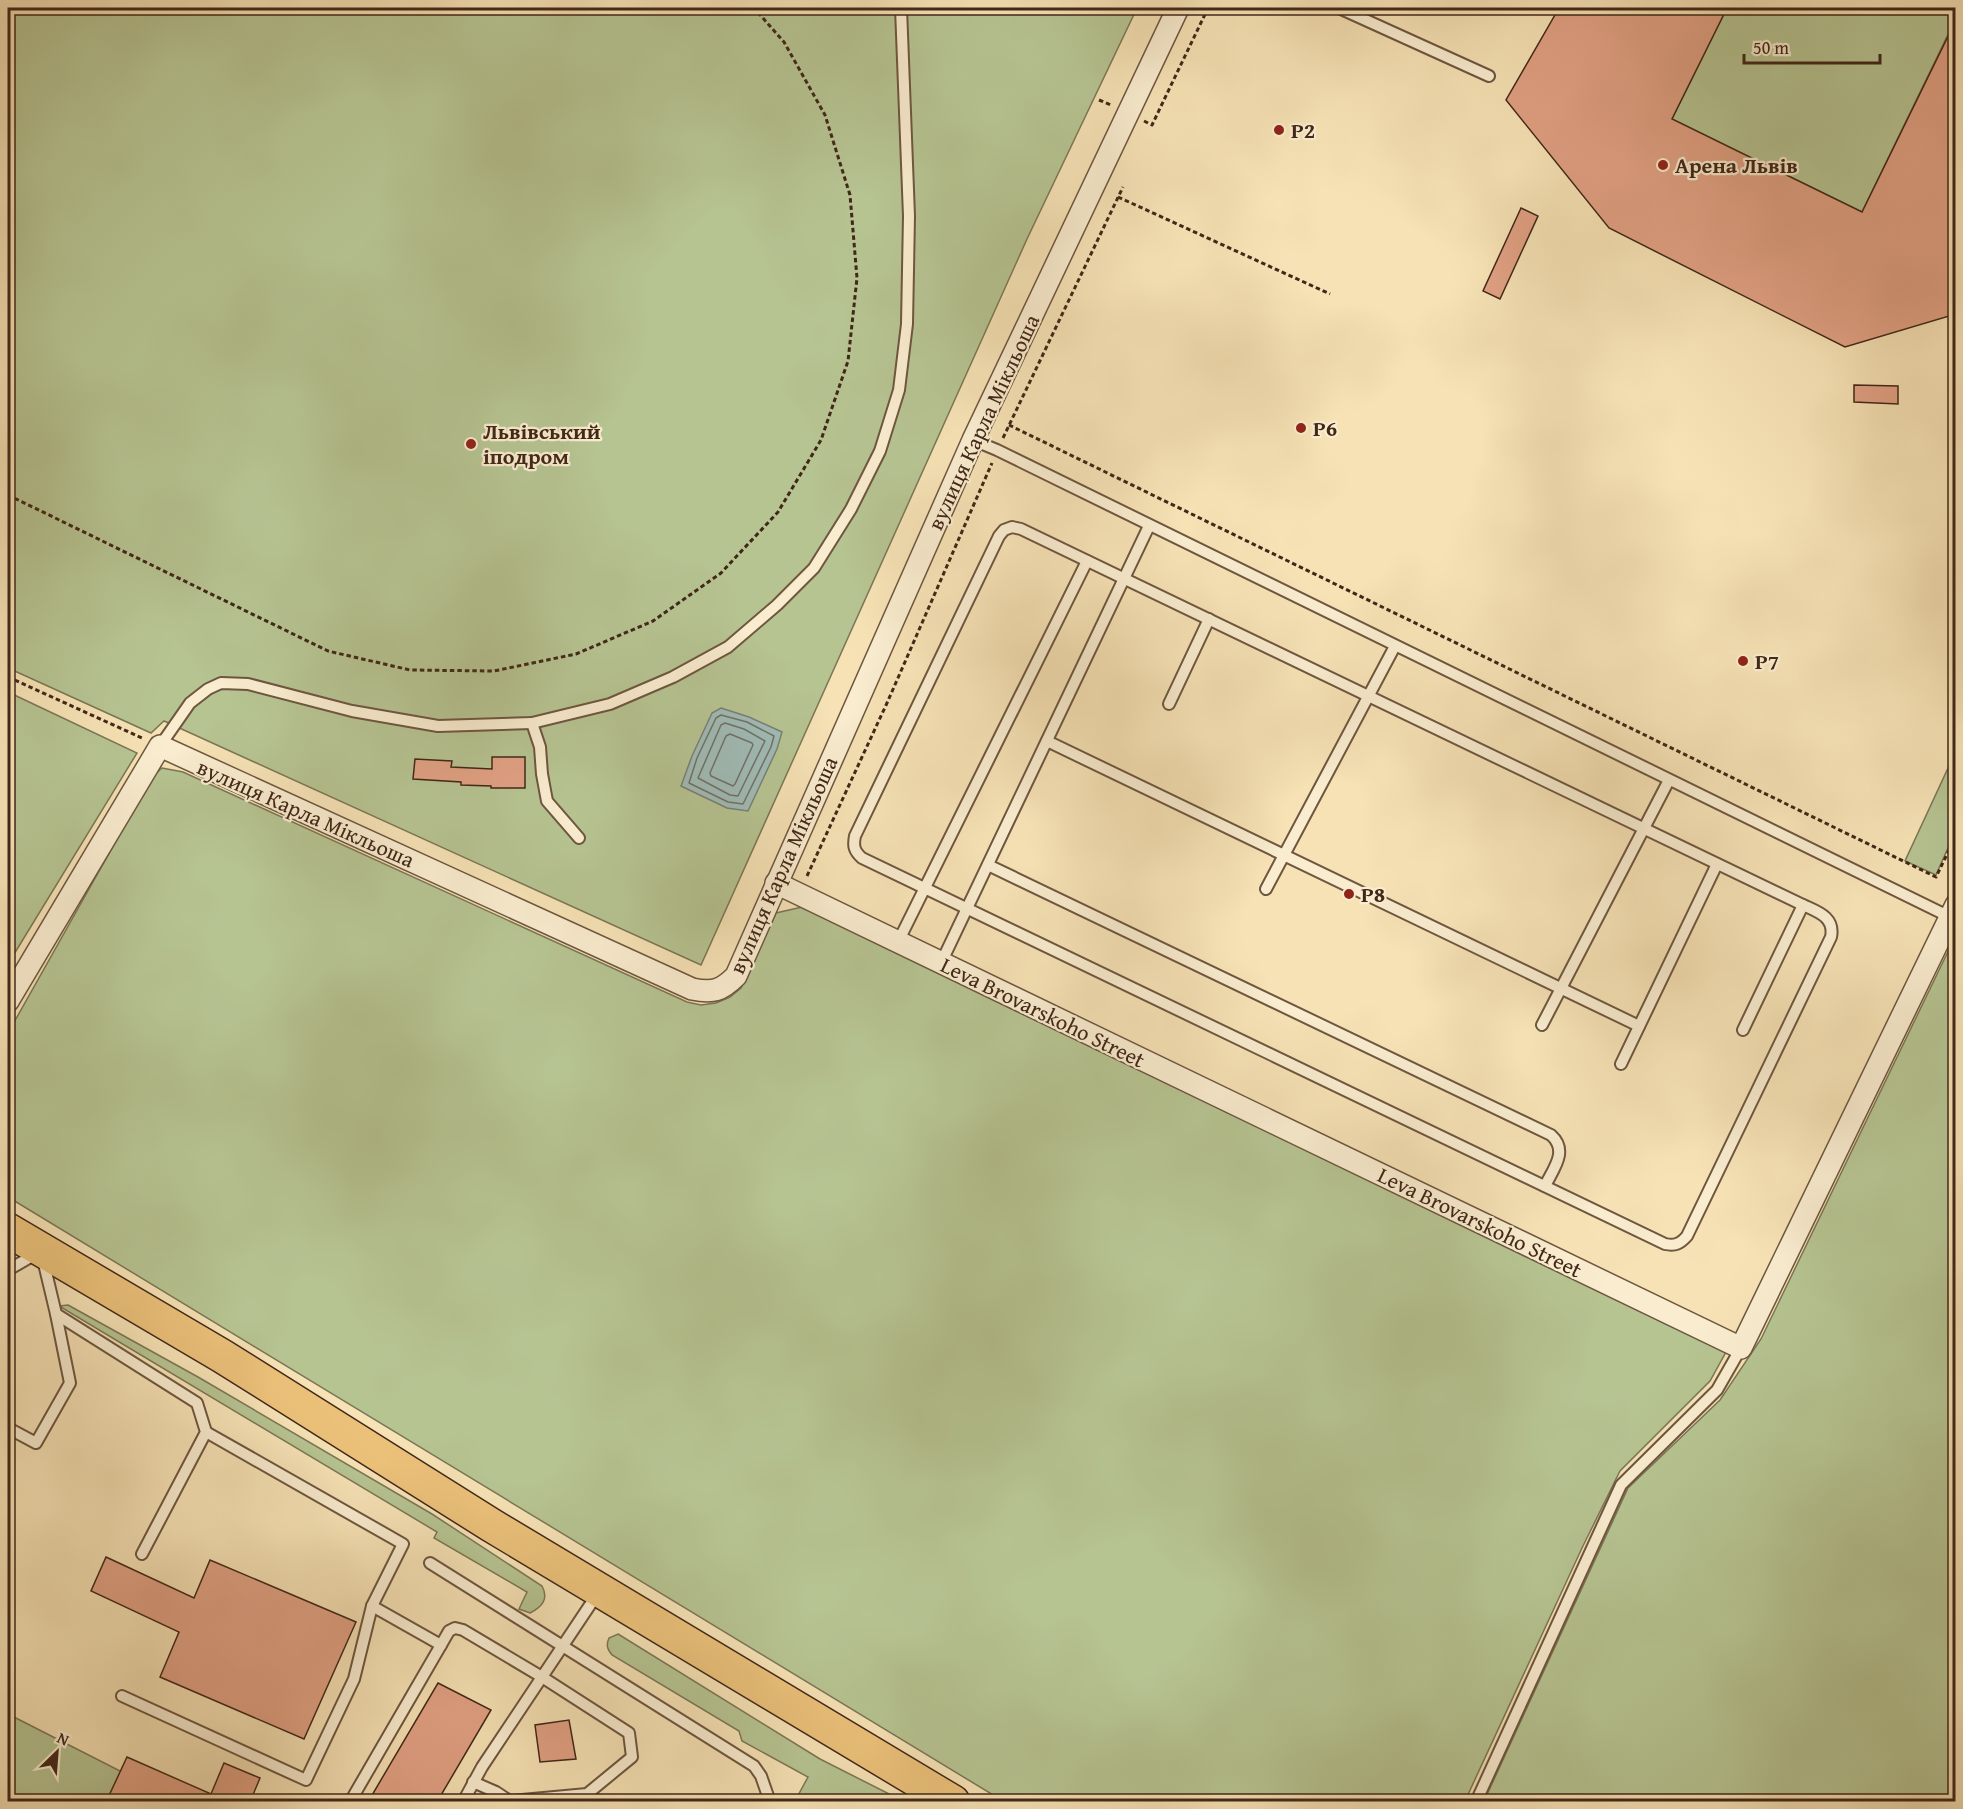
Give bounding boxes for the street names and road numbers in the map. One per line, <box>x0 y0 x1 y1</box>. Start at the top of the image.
street label: вулиця Карла Мікльоша <box>919 308 1047 535</box>
street label: вулиця Карла Мікльоша <box>192 751 420 876</box>
street label: вулиця Карла Мікльоша <box>721 751 846 979</box>
street label: Leva Brovarskoho Street <box>936 949 1151 1075</box>
street label: Leva Brovarskoho Street <box>1373 1159 1588 1285</box>

